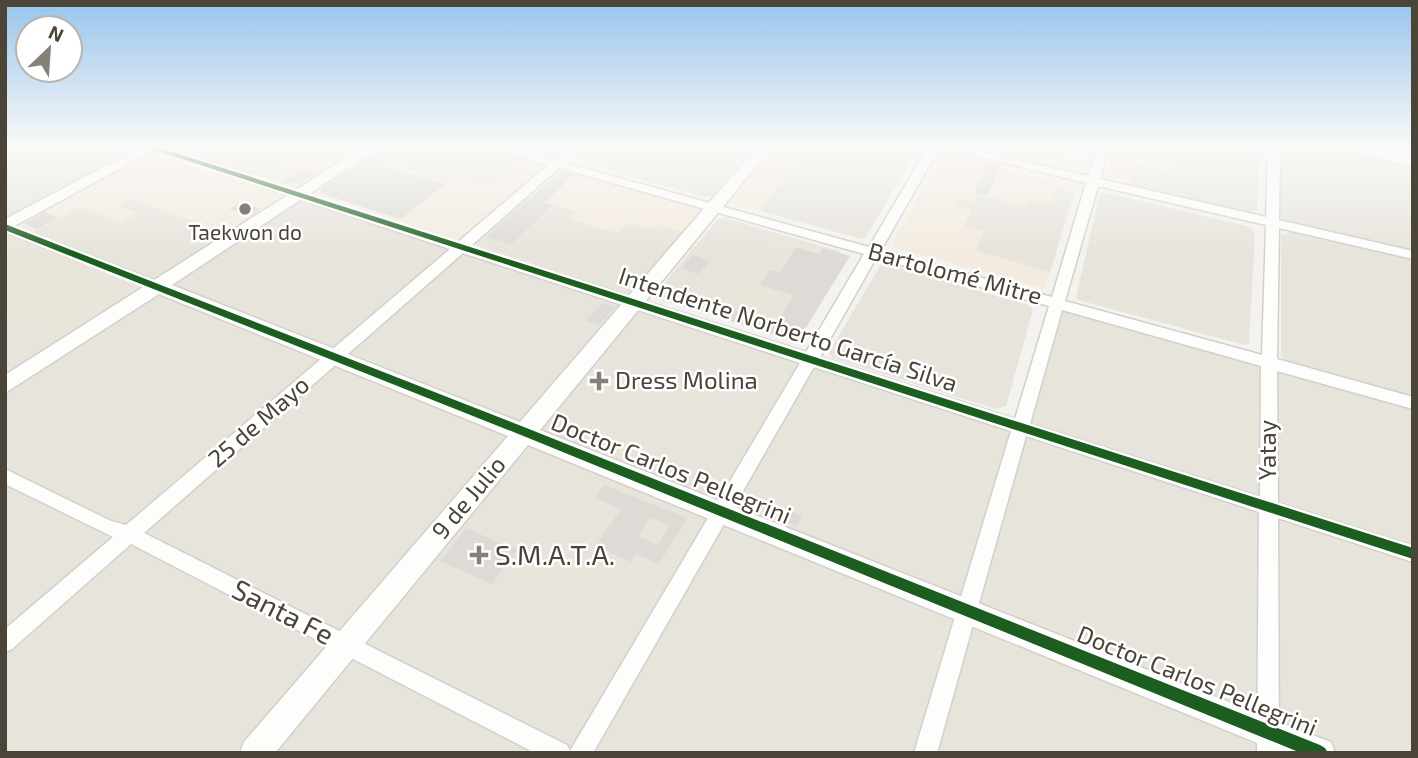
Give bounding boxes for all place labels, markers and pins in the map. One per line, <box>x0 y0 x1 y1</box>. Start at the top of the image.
marker: Taekwon do <box>237 201 253 217</box>
place label: Taekwon do <box>188 219 302 244</box>
place label: Dress Molina <box>615 365 758 394</box>
marker: Dress Molina <box>589 371 609 391</box>
place label: S.M.A.T.A. <box>495 537 615 571</box>
marker: S.M.A.T.A. <box>469 545 489 565</box>

